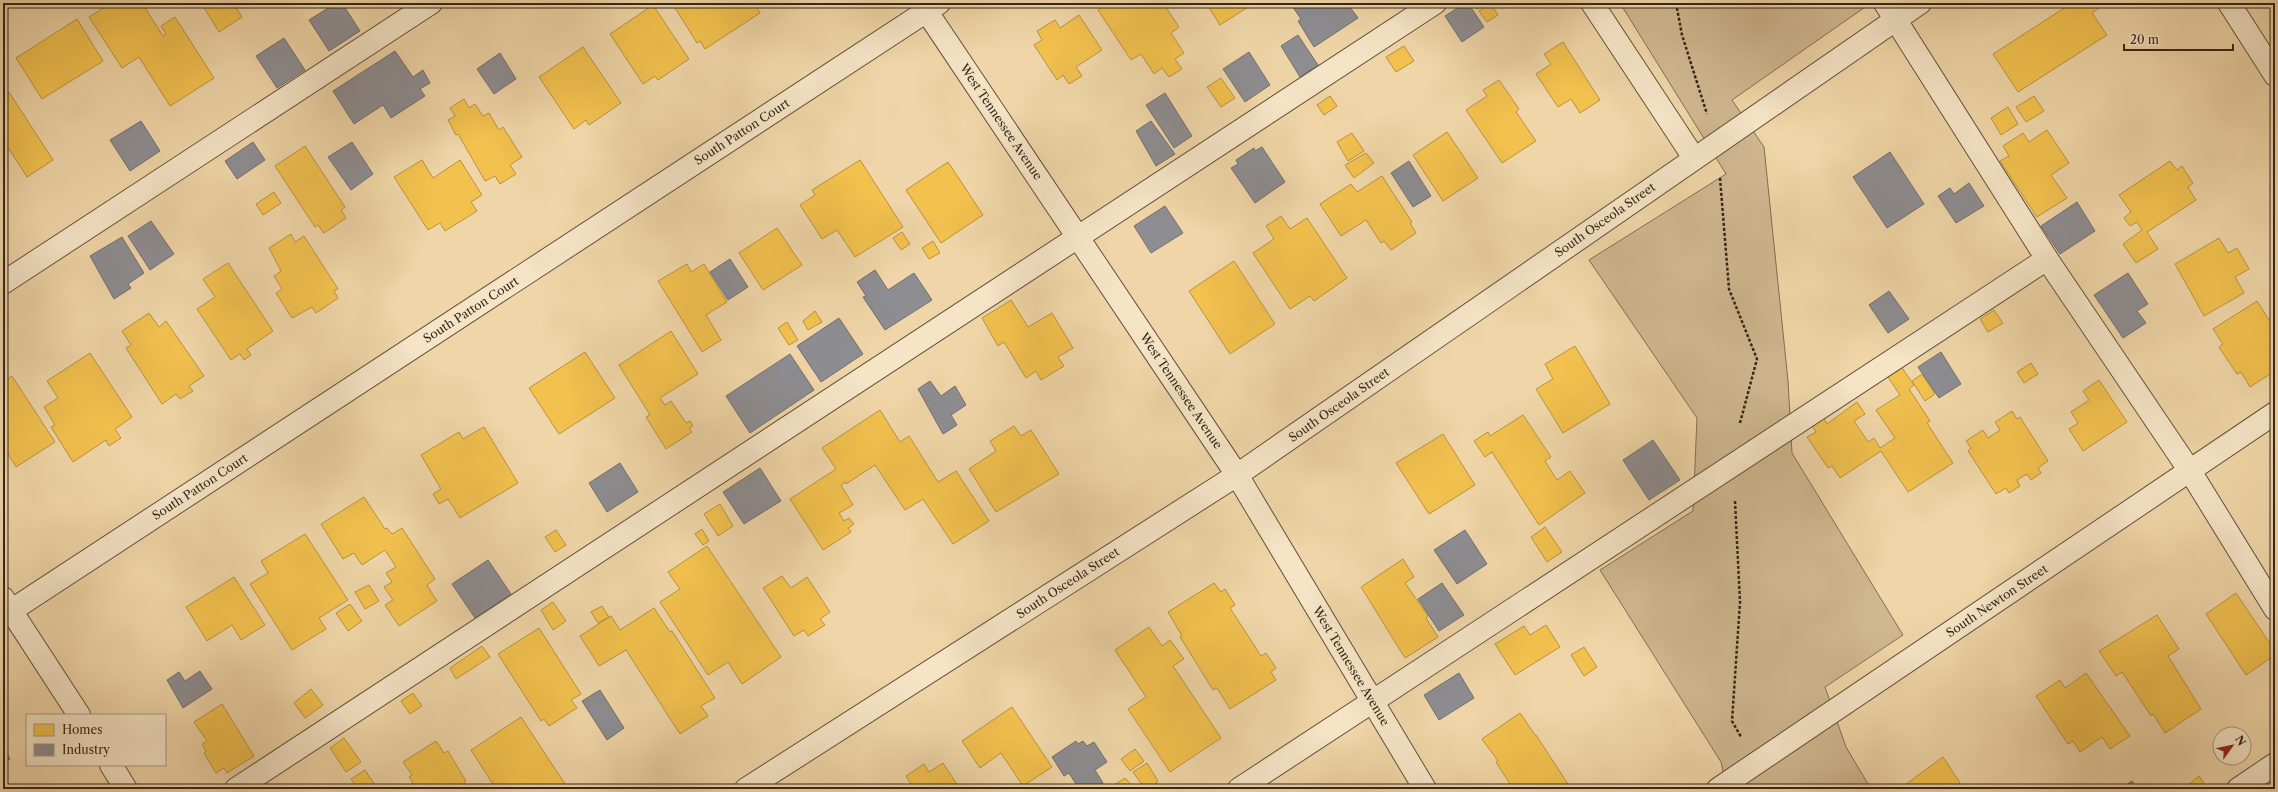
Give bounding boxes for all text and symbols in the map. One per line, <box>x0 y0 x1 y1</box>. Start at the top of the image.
scale bar <box>2124 26 2233 52</box>
text: 20 m <box>2130 32 2159 47</box>
street label: West Tennessee Avenue <box>956 60 1046 183</box>
street label: South Patton Court <box>691 95 793 168</box>
street label: South Osceola Street <box>1551 179 1659 260</box>
street label: South Patton Court <box>420 273 522 346</box>
street label: West Tennessee Avenue <box>1136 329 1226 452</box>
street label: South Osceola Street <box>1285 364 1393 445</box>
street label: South Patton Court <box>149 450 251 523</box>
street label: South Osceola Street <box>1014 543 1123 621</box>
street label: South Newton Street <box>1943 561 2051 640</box>
street label: West Tennessee Avenue <box>1309 602 1393 728</box>
legend <box>26 714 166 766</box>
text: Homes <box>62 722 102 737</box>
north arrow <box>2212 726 2252 766</box>
text: N <box>2232 733 2249 749</box>
text: Industry <box>62 742 110 757</box>

